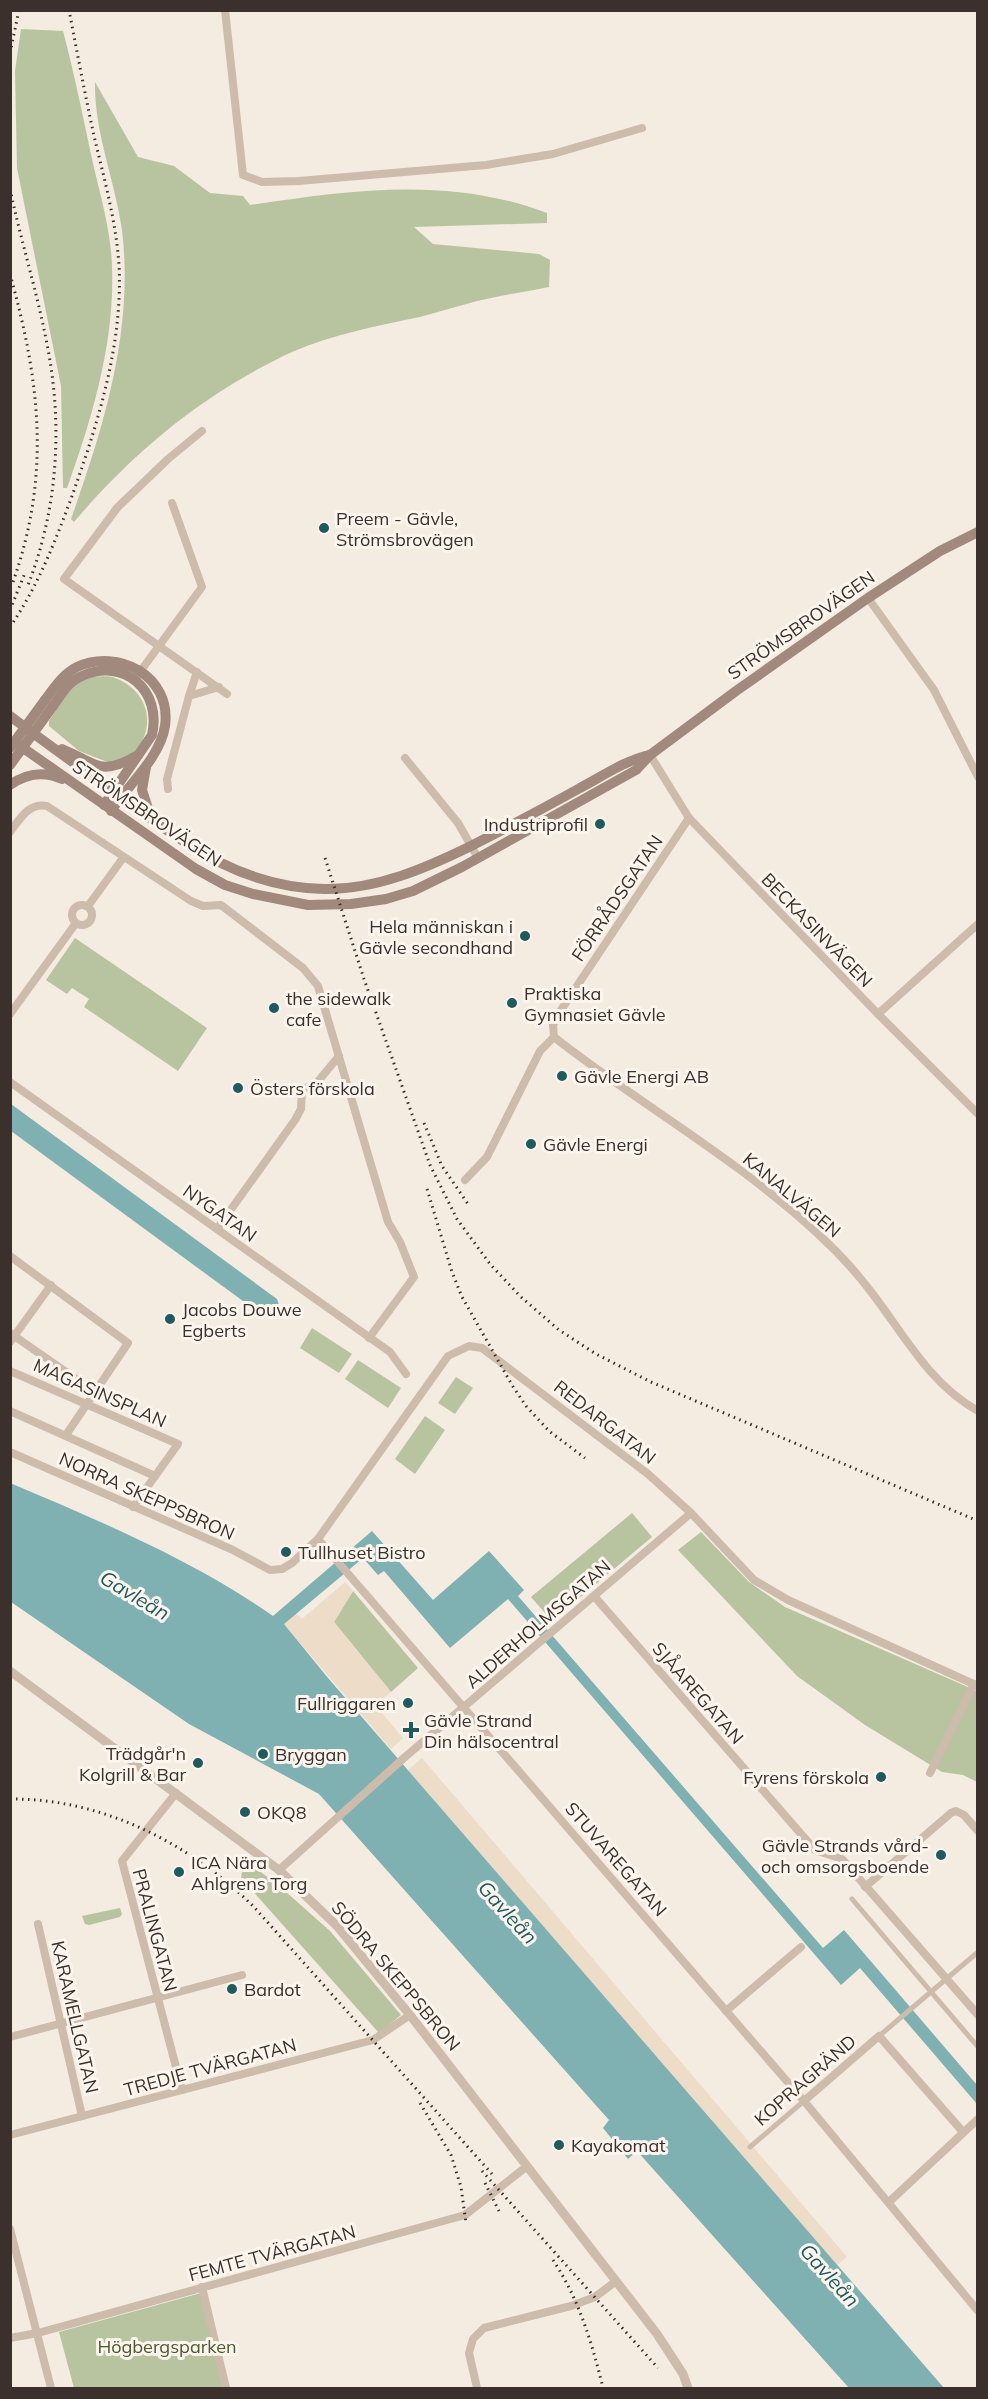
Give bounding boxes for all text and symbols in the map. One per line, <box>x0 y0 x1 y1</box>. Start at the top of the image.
place label: Preem - Gävle, Strömsbrovägen <box>336 507 474 551</box>
marker: Preem - Gävle, Strömsbrovägen <box>317 521 331 535</box>
street label: STRÖMSBROVÄGEN <box>723 565 879 685</box>
street label: STRÖMSBROVÄGEN <box>68 755 226 871</box>
place label: Industriprofil <box>484 813 588 836</box>
marker: Industriprofil <box>593 817 607 831</box>
street label: FÖRRÅDSGATAN <box>566 830 668 966</box>
street label: BECKASINVÄGEN <box>757 868 877 992</box>
place label: Hela människan i Gävle secondhand <box>359 915 513 959</box>
marker: Hela människan i Gävle secondhand <box>518 929 532 943</box>
place label: Praktiska Gymnasiet Gävle <box>524 982 665 1026</box>
place label: the sidewalk cafe <box>286 987 392 1031</box>
marker: Praktiska Gymnasiet Gävle <box>505 996 519 1010</box>
marker: the sidewalk cafe <box>267 1001 281 1015</box>
place label: Gävle Energi AB <box>574 1065 709 1088</box>
marker: Gävle Energi AB <box>555 1069 569 1083</box>
place label: Östers förskola <box>250 1077 375 1100</box>
marker: Östers förskola <box>231 1081 245 1095</box>
place label: Gävle Energi <box>543 1133 648 1156</box>
marker: Gävle Energi <box>524 1137 538 1151</box>
street label: KANALVÄGEN <box>738 1147 846 1243</box>
street label: NYGATAN <box>179 1179 261 1247</box>
place label: Jacobs Douwe Egberts <box>182 1298 302 1342</box>
marker: Jacobs Douwe Egberts <box>163 1312 177 1326</box>
street label: MAGASINSPLAN <box>30 1353 170 1433</box>
street label: REDARGATAN <box>549 1375 661 1469</box>
street label: NORRA SKEPPSBRON <box>56 1447 238 1545</box>
place label: Tullhuset Bistro <box>298 1541 426 1564</box>
marker: Tullhuset Bistro <box>279 1545 293 1559</box>
street label: ALDERHOLMSGATAN <box>461 1555 615 1693</box>
water label: Gavleån <box>96 1565 174 1625</box>
street label: SJÅAREGATAN <box>647 1637 749 1749</box>
place label: Fullriggaren <box>297 1692 396 1715</box>
marker: Fullriggaren <box>401 1696 415 1710</box>
place label: Gävle Strand Din hälsocentral <box>424 1709 559 1753</box>
marker: Gävle Strand Din hälsocentral <box>402 1721 420 1739</box>
place label: Trädgår'n Kolgrill & Bar <box>79 1742 186 1786</box>
place label: Bryggan <box>275 1743 347 1766</box>
marker: Bryggan <box>256 1747 270 1761</box>
marker: Trädgår'n Kolgrill & Bar <box>191 1756 205 1770</box>
place label: Fyrens förskola <box>743 1766 869 1789</box>
marker: Fyrens förskola <box>874 1770 888 1784</box>
street label: STUVAREGATAN <box>560 1797 672 1921</box>
place label: OKQ8 <box>257 1801 306 1824</box>
marker: OKQ8 <box>238 1805 252 1819</box>
place label: Gävle Strands vård- och omsorgsboende <box>761 1834 929 1878</box>
marker: Gävle Strands vård- och omsorgsboende <box>934 1848 948 1862</box>
place label: ICA Nära Ahlgrens Torg <box>191 1851 307 1895</box>
marker: ICA Nära Ahlgrens Torg <box>172 1865 186 1879</box>
street label: PRALINGATAN <box>128 1866 182 1994</box>
water label: Gavleån <box>473 1875 543 1949</box>
street label: SÖDRA SKEPPSBRON <box>327 1896 465 2056</box>
street label: KARAMELLGATAN <box>46 1939 104 2095</box>
place label: Bardot <box>244 1978 301 2001</box>
marker: Bardot <box>225 1982 239 1996</box>
street label: KOPRAGRÄND <box>749 2030 861 2130</box>
street label: TREDJE TVÄRGATAN <box>121 2033 299 2101</box>
place label: Kayakomat <box>571 2134 666 2157</box>
marker: Kayakomat <box>552 2138 566 2152</box>
street label: FEMTE TVÄRGATAN <box>186 2220 358 2286</box>
water label: Gavleån <box>795 2238 865 2312</box>
park label: Högbergsparken <box>97 2335 237 2358</box>

